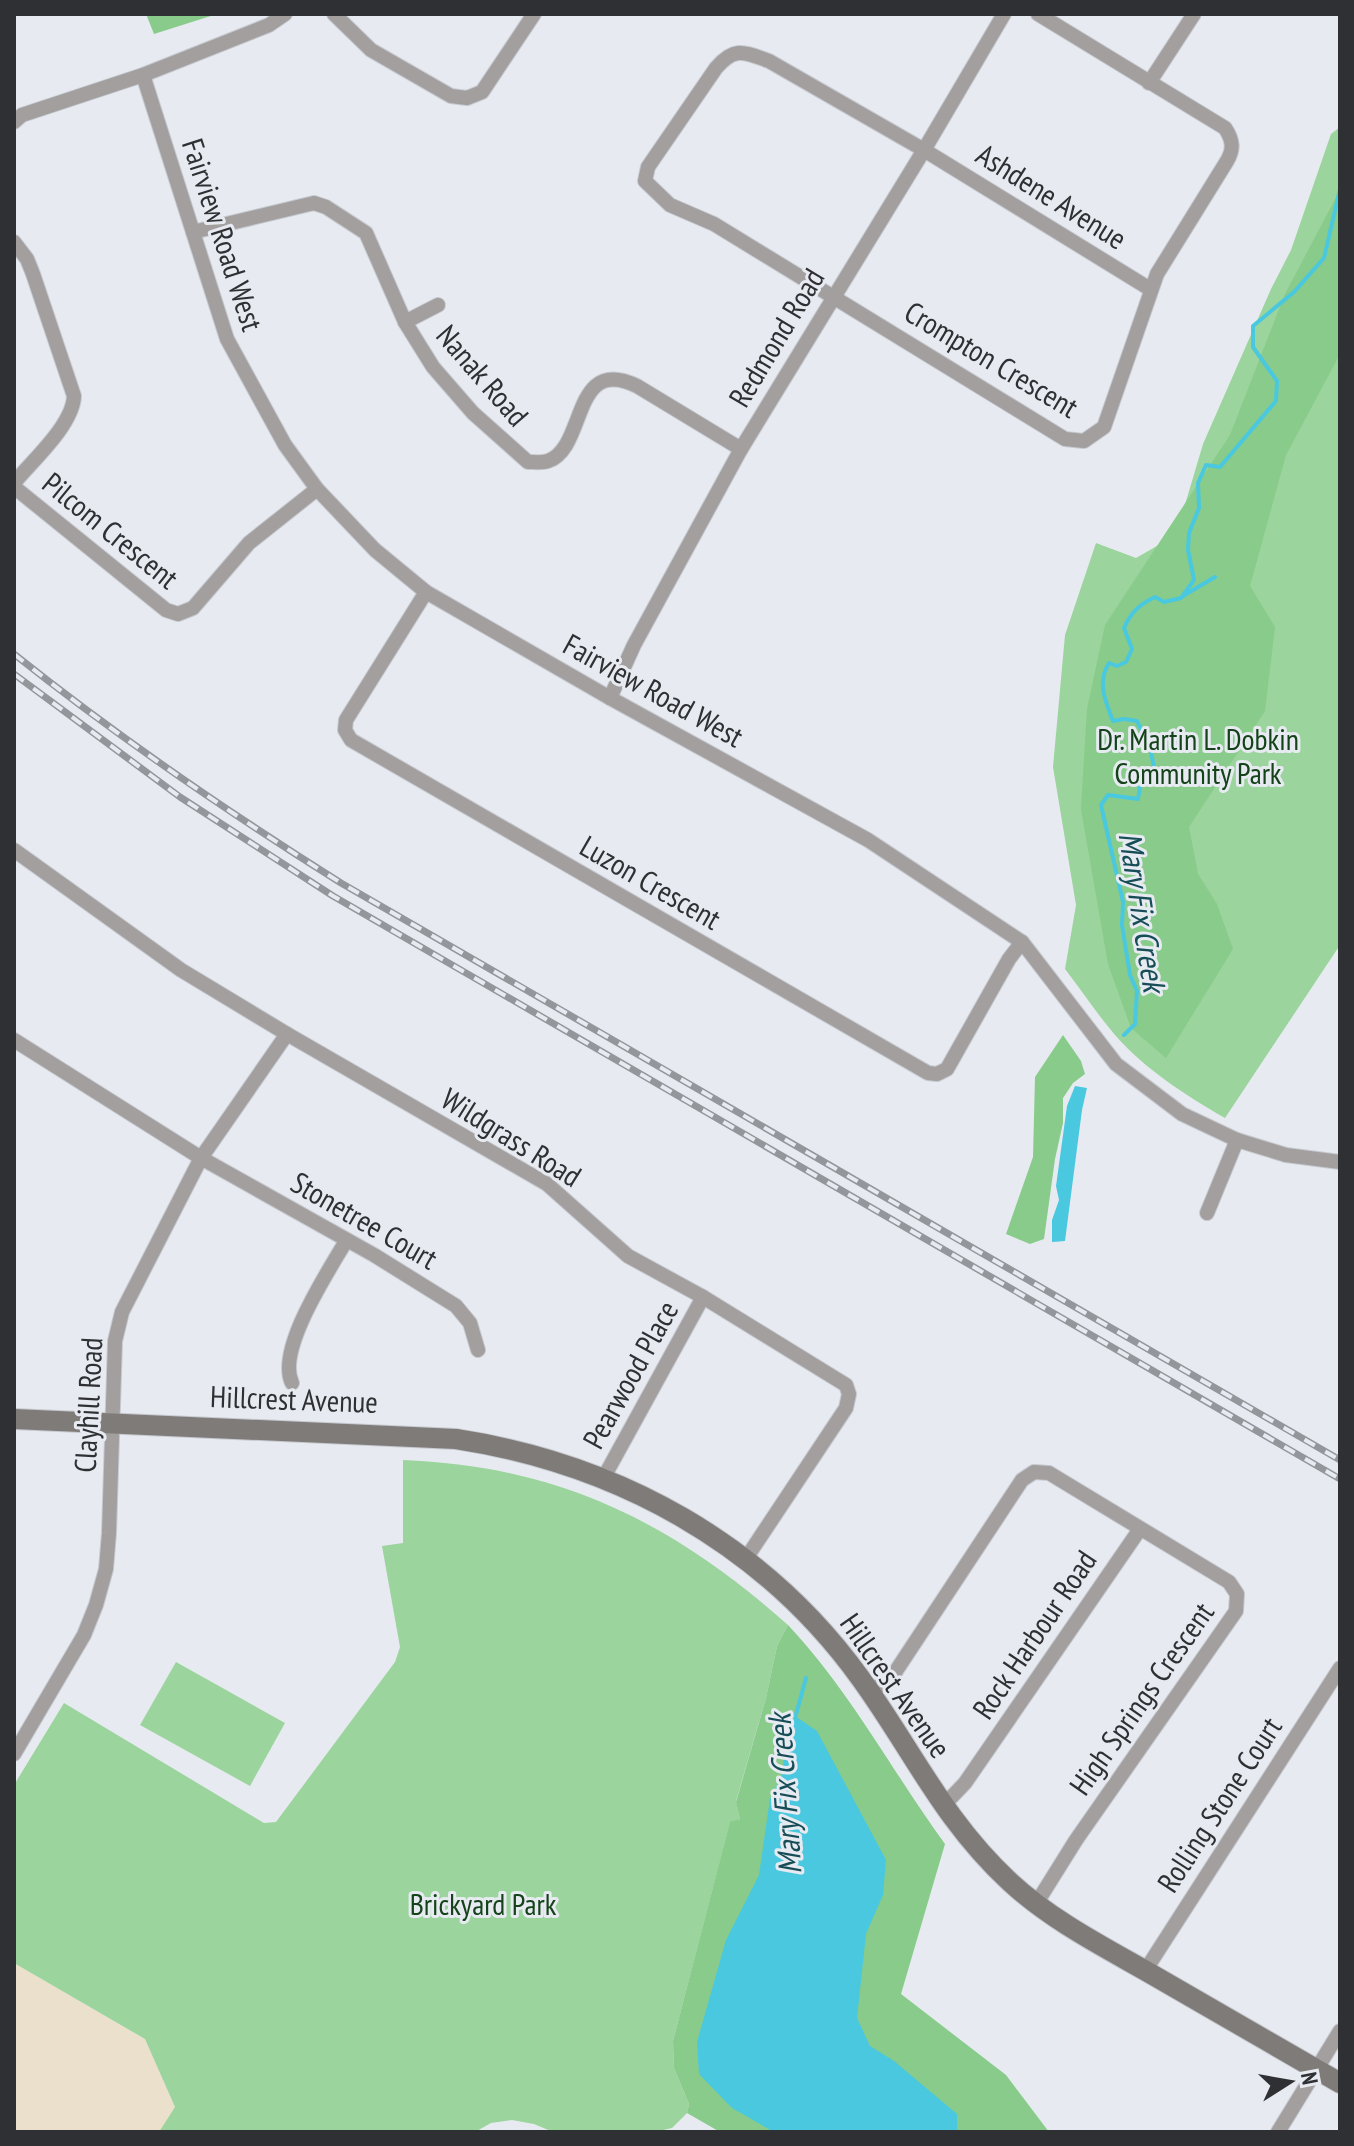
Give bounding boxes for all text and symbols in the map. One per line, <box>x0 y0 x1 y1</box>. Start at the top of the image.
street label: Fairview Road West <box>174 133 273 336</box>
street label: Ashdene Avenue <box>969 134 1134 257</box>
street label: Redmond Road <box>719 261 832 414</box>
street label: Crompton Crescent <box>898 292 1086 426</box>
street label: Nanak Road <box>428 316 538 434</box>
street label: Pilcom Crescent <box>35 463 188 597</box>
street label: Fairview Road West <box>557 624 751 756</box>
park label: Dr. Martin L. Dobkin Community Park <box>1097 719 1299 792</box>
street label: Luzon Crescent <box>573 826 729 938</box>
water label: Mary Fix Creek <box>1110 829 1177 998</box>
street label: Wildgrass Road <box>435 1078 589 1195</box>
street label: Stonetree Court <box>285 1162 446 1278</box>
street label: Pearwood Place <box>573 1294 686 1455</box>
street label: Clayhill Road <box>64 1336 111 1473</box>
street label: Hillcrest Avenue <box>210 1376 379 1421</box>
street label: Rock Harbour Road <box>963 1542 1105 1726</box>
street label: High Springs Crescent <box>1060 1594 1222 1802</box>
street label: Hillcrest Avenue <box>832 1605 960 1765</box>
water label: Mary Fix Creek <box>757 1709 811 1876</box>
street label: Rolling Stone Court <box>1148 1709 1290 1899</box>
park label: Brickyard Park <box>410 1884 557 1923</box>
north arrow <box>1250 2042 1330 2122</box>
text: N <box>1295 2070 1325 2087</box>

